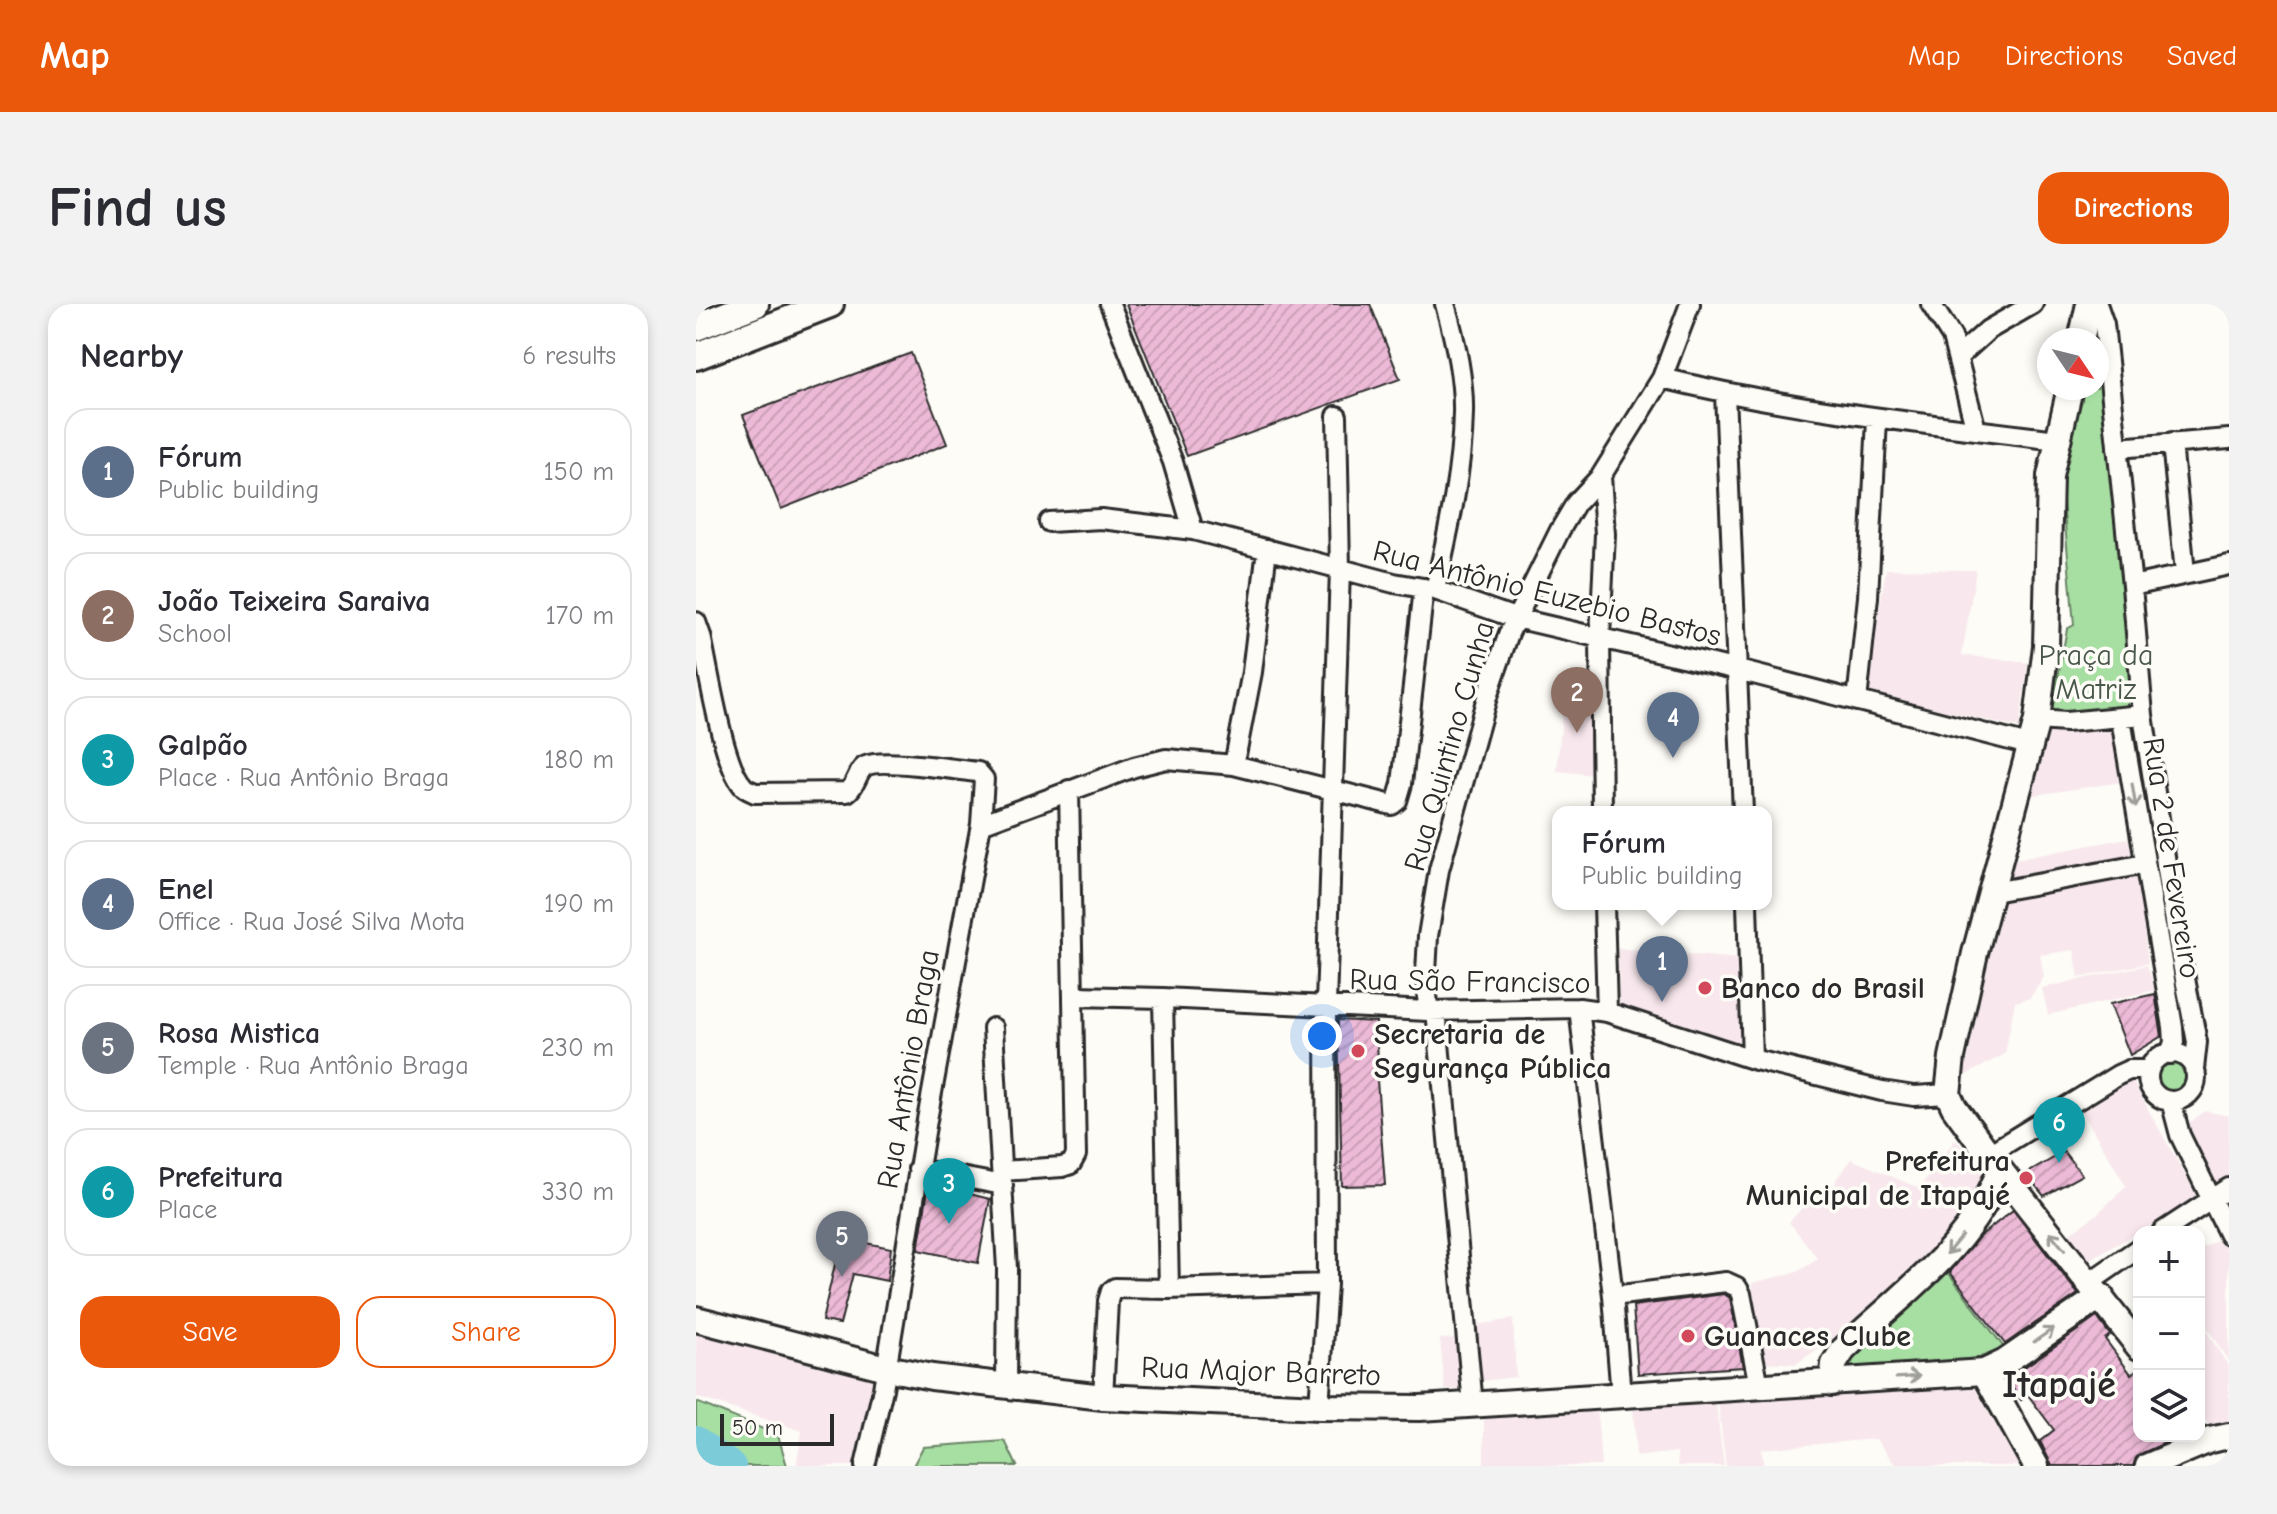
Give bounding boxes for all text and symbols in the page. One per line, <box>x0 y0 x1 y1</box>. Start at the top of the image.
text: Map <box>40 34 110 78</box>
text: Map <box>1908 40 1961 72</box>
text: Directions <box>2005 40 2123 72</box>
text: Saved <box>2167 40 2237 72</box>
button: Directions <box>2038 172 2229 244</box>
text: Find us <box>48 176 227 240</box>
north arrow <box>2037 328 2109 400</box>
text: Nearby <box>80 336 183 376</box>
text: 6 results <box>522 341 616 371</box>
text: Fórum <box>158 440 242 475</box>
text: 1 <box>103 457 113 487</box>
text: 150 m <box>544 457 614 487</box>
text: Public building <box>158 475 319 505</box>
street label: Rua Antônio Euzebio Bastos <box>1369 533 1725 654</box>
text: João Teixeira Saraiva <box>158 584 430 619</box>
text: 2 <box>102 601 114 631</box>
text: 170 m <box>545 601 614 631</box>
street label: Rua Quintino Cunha <box>1397 617 1502 875</box>
text: School <box>158 619 232 649</box>
park label: Praça da Matriz <box>2039 638 2153 707</box>
pin: 2 <box>1551 667 1603 733</box>
pin: 4 <box>1647 692 1699 758</box>
text: Galpão <box>158 728 248 763</box>
street label: Rua 2 de Fevereiro <box>2135 735 2208 981</box>
text: 3 <box>102 745 114 775</box>
text: 180 m <box>544 745 614 775</box>
text: Place · Rua Antônio Braga <box>158 763 449 793</box>
one-way arrow <box>2127 782 2142 808</box>
popup <box>1552 806 1772 910</box>
text: Fórum <box>1581 826 1666 861</box>
text: Public building <box>1581 861 1743 891</box>
text: Enel <box>158 872 214 907</box>
text: 4 <box>102 889 114 919</box>
text: 190 m <box>544 889 614 919</box>
text: Office · Rua José Silva Mota <box>158 907 465 937</box>
pin: 1 <box>1636 936 1688 1002</box>
street label: Rua Antônio Braga <box>870 947 947 1191</box>
street label: Rua São Francisco <box>1349 962 1591 1001</box>
place label: Banco do Brasil <box>1721 971 1925 1006</box>
marker: Banco do Brasil <box>1696 979 1714 997</box>
text: Rosa Mistica <box>158 1016 320 1051</box>
your location <box>1302 1016 1342 1056</box>
place label: Secretaria de Segurança Pública <box>1374 1017 1611 1086</box>
text: 5 <box>101 1033 115 1063</box>
text: 230 m <box>541 1033 614 1063</box>
marker: Secretaria de Segurança Pública <box>1349 1042 1367 1060</box>
text: Temple · Rua Antônio Braga <box>158 1051 469 1081</box>
pin: 6 <box>2033 1097 2085 1163</box>
place label: Prefeitura Municipal de Itapajé <box>1746 1144 2010 1213</box>
pin: 3 <box>923 1158 975 1224</box>
text: Prefeitura <box>158 1160 283 1195</box>
marker: Prefeitura Municipal de Itapajé <box>2017 1169 2035 1187</box>
text: 6 <box>101 1177 115 1207</box>
text: 330 m <box>542 1177 614 1207</box>
text: Place <box>158 1195 217 1225</box>
pin: 5 <box>816 1211 868 1277</box>
map controls <box>2133 1226 2205 1442</box>
button: + <box>2133 1226 2205 1298</box>
one-way arrow <box>2048 1231 2066 1252</box>
one-way arrow <box>1945 1235 1963 1255</box>
button: Save <box>80 1296 340 1368</box>
button: Share <box>356 1296 616 1368</box>
button: − <box>2133 1298 2205 1370</box>
place label: Guanaces Clube <box>1704 1319 1911 1354</box>
marker: Guanaces Clube <box>1679 1327 1697 1345</box>
one-way arrow <box>2032 1327 2054 1344</box>
street label: Rua Major Barreto <box>1140 1350 1382 1393</box>
district label: Itapajé <box>2002 1363 2116 1407</box>
one-way arrow <box>1894 1369 1921 1384</box>
button: layers <box>2133 1370 2205 1442</box>
scale bar <box>720 1410 834 1446</box>
text: 50 m <box>732 1415 783 1441</box>

